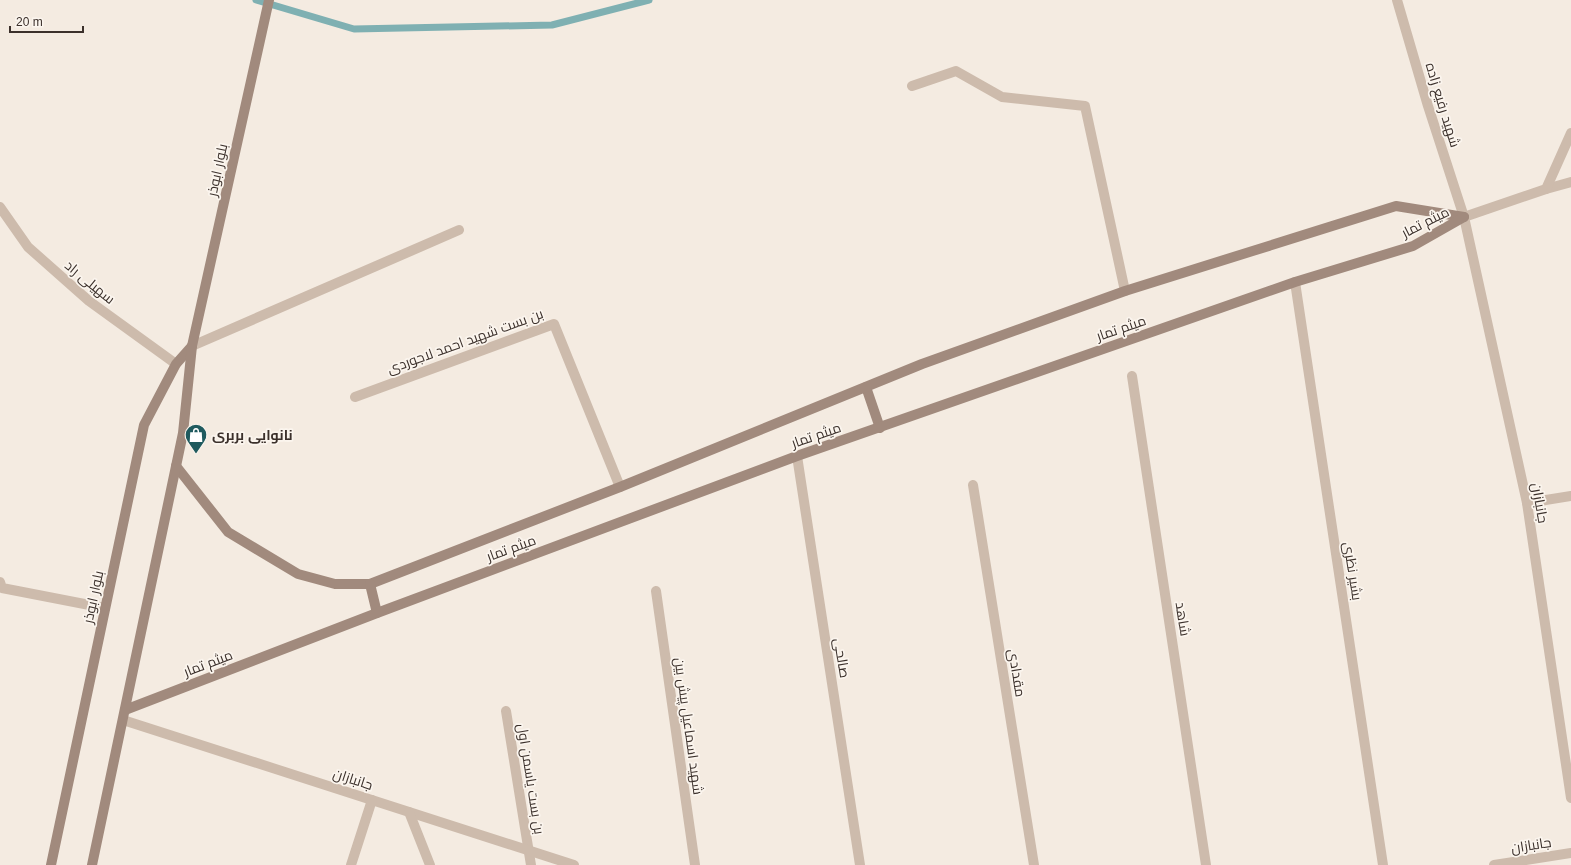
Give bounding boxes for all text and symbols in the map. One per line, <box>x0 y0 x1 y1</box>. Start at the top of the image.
scale bar <box>10 8 83 34</box>
text: 20 m <box>16 15 43 29</box>
street label: شهید رفیع زاده <box>1422 61 1463 150</box>
street label: بلوار ابوذر <box>203 142 230 199</box>
street label: میثم تمار <box>1398 203 1452 243</box>
street label: سهیلی راد <box>62 257 118 307</box>
street label: بن بست شهید احمد لاجوردی <box>385 305 545 377</box>
street label: میثم تمار <box>1093 312 1149 346</box>
street label: میثم تمار <box>788 419 844 453</box>
shop icon: نانوایی بربری <box>183 422 209 455</box>
place label: نانوایی بربری <box>212 427 293 444</box>
street label: جانبازان <box>1529 482 1551 524</box>
street label: میثم تمار <box>483 532 539 567</box>
street label: بشیر نظری <box>1340 541 1366 601</box>
street label: بلوار ابوذر <box>79 569 106 626</box>
street label: شاهد <box>1172 601 1194 637</box>
street label: صالحی <box>831 637 853 679</box>
street label: میثم تمار <box>180 646 236 682</box>
street label: مقدادی <box>1005 648 1029 698</box>
street label: شهید اسماعیل پیش بین <box>669 656 707 796</box>
street label: بن بست یاسمن اول <box>513 723 548 836</box>
street label: جانبازان <box>331 765 375 793</box>
street label: جانبازان <box>1510 834 1552 856</box>

